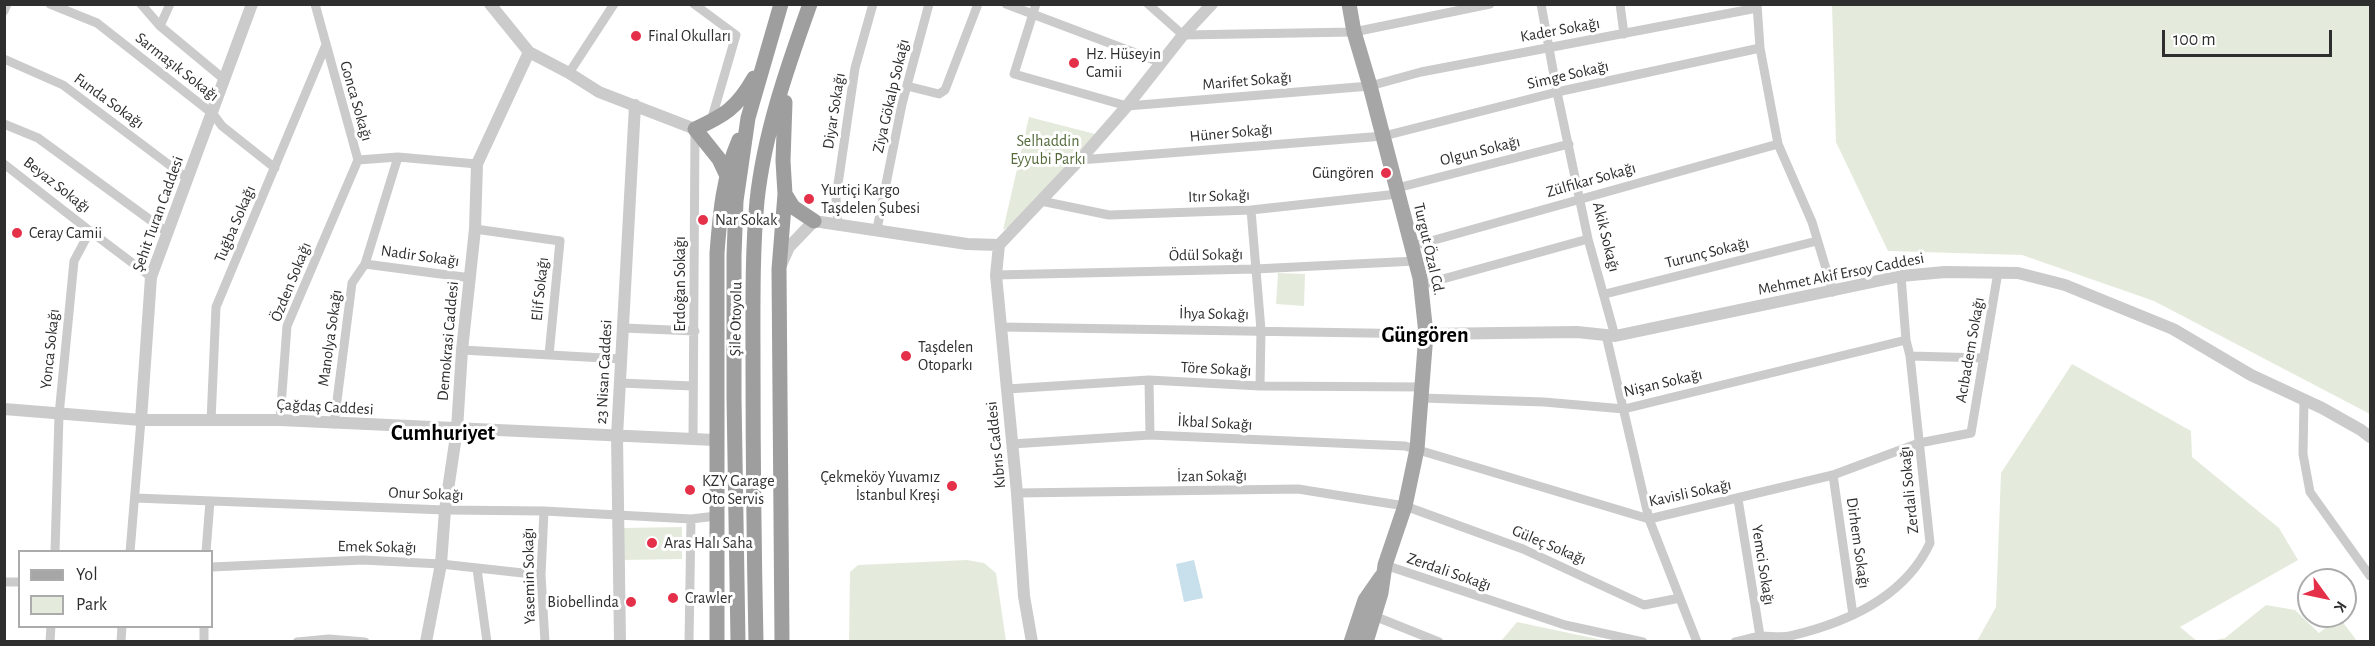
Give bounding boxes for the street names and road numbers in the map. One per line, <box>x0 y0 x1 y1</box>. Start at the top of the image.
street label: Kader Sokağı <box>1519 14 1601 46</box>
street label: Sarmaşık Sokağı <box>131 28 223 106</box>
street label: Ziya Gökalp Sokağı <box>869 37 913 155</box>
street label: Simge Sokağı <box>1525 56 1611 94</box>
street label: Gonca Sokağı <box>335 59 377 143</box>
street label: Marifet Sokağı <box>1202 68 1292 94</box>
street label: Funda Sokağı <box>70 69 148 133</box>
street label: Diyar Sokağı <box>819 72 849 150</box>
street label: Hüner Sokağı <box>1189 120 1273 146</box>
street label: Olgun Sokağı <box>1438 132 1522 170</box>
street label: Beyaz Sokağı <box>20 153 94 217</box>
street label: Şehit Turan Caddesi <box>128 154 188 274</box>
street label: Zülfikar Sokağı <box>1544 158 1638 202</box>
street label: Tuğba Sokağı <box>210 183 260 265</box>
street label: Itır Sokağı <box>1188 185 1250 207</box>
street label: Akik Sokağı <box>1588 200 1624 274</box>
street label: Turgut Özal Cd. <box>1409 201 1449 297</box>
street label: Turunç Sokağı <box>1663 233 1751 273</box>
street label: Erdoğan Sokağı <box>670 236 690 332</box>
street label: Özden Sokağı <box>266 239 316 325</box>
street label: Nadir Sokağı <box>380 241 460 271</box>
street label: Ödül Sokağı <box>1169 245 1243 265</box>
street label: Mehmet Akif Ersoy Caddesi <box>1756 248 1926 300</box>
street label: Elif Sokağı <box>527 256 553 322</box>
street label: Demokrasi Caddesi <box>433 280 463 402</box>
street label: Şile Otoyolu <box>726 282 746 356</box>
street label: Manolya Sokağı <box>314 288 346 388</box>
street label: Acıbadem Sokağı <box>1951 296 1989 404</box>
street label: İhya Sokağı <box>1179 304 1249 324</box>
street label: Yonca Sokağı <box>36 308 64 390</box>
street label: 23 Nisan Caddesi <box>592 319 616 425</box>
street label: Töre Sokağı <box>1180 358 1252 380</box>
street label: Nişan Sokağı <box>1622 365 1704 401</box>
street label: Çağdaş Caddesi <box>276 395 374 419</box>
street label: Kıbrıs Caddesi <box>982 400 1010 490</box>
street label: İkbal Sokağı <box>1177 411 1253 435</box>
street label: Zerdali Sokağı <box>1895 445 1923 535</box>
street label: İzan Sokağı <box>1177 466 1247 486</box>
street label: Kavisli Sokağı <box>1647 475 1733 511</box>
street label: Onur Sokağı <box>388 483 464 505</box>
street label: Dirhem Sokağı <box>1842 496 1874 590</box>
street label: Güleç Sokağı <box>1509 521 1589 569</box>
street label: Yemci Sokağı <box>1747 523 1779 607</box>
street label: Yasemin Sokağı <box>519 527 539 625</box>
street label: Emek Sokağı <box>337 537 417 557</box>
street label: Zerdali Sokağı <box>1404 549 1494 595</box>

